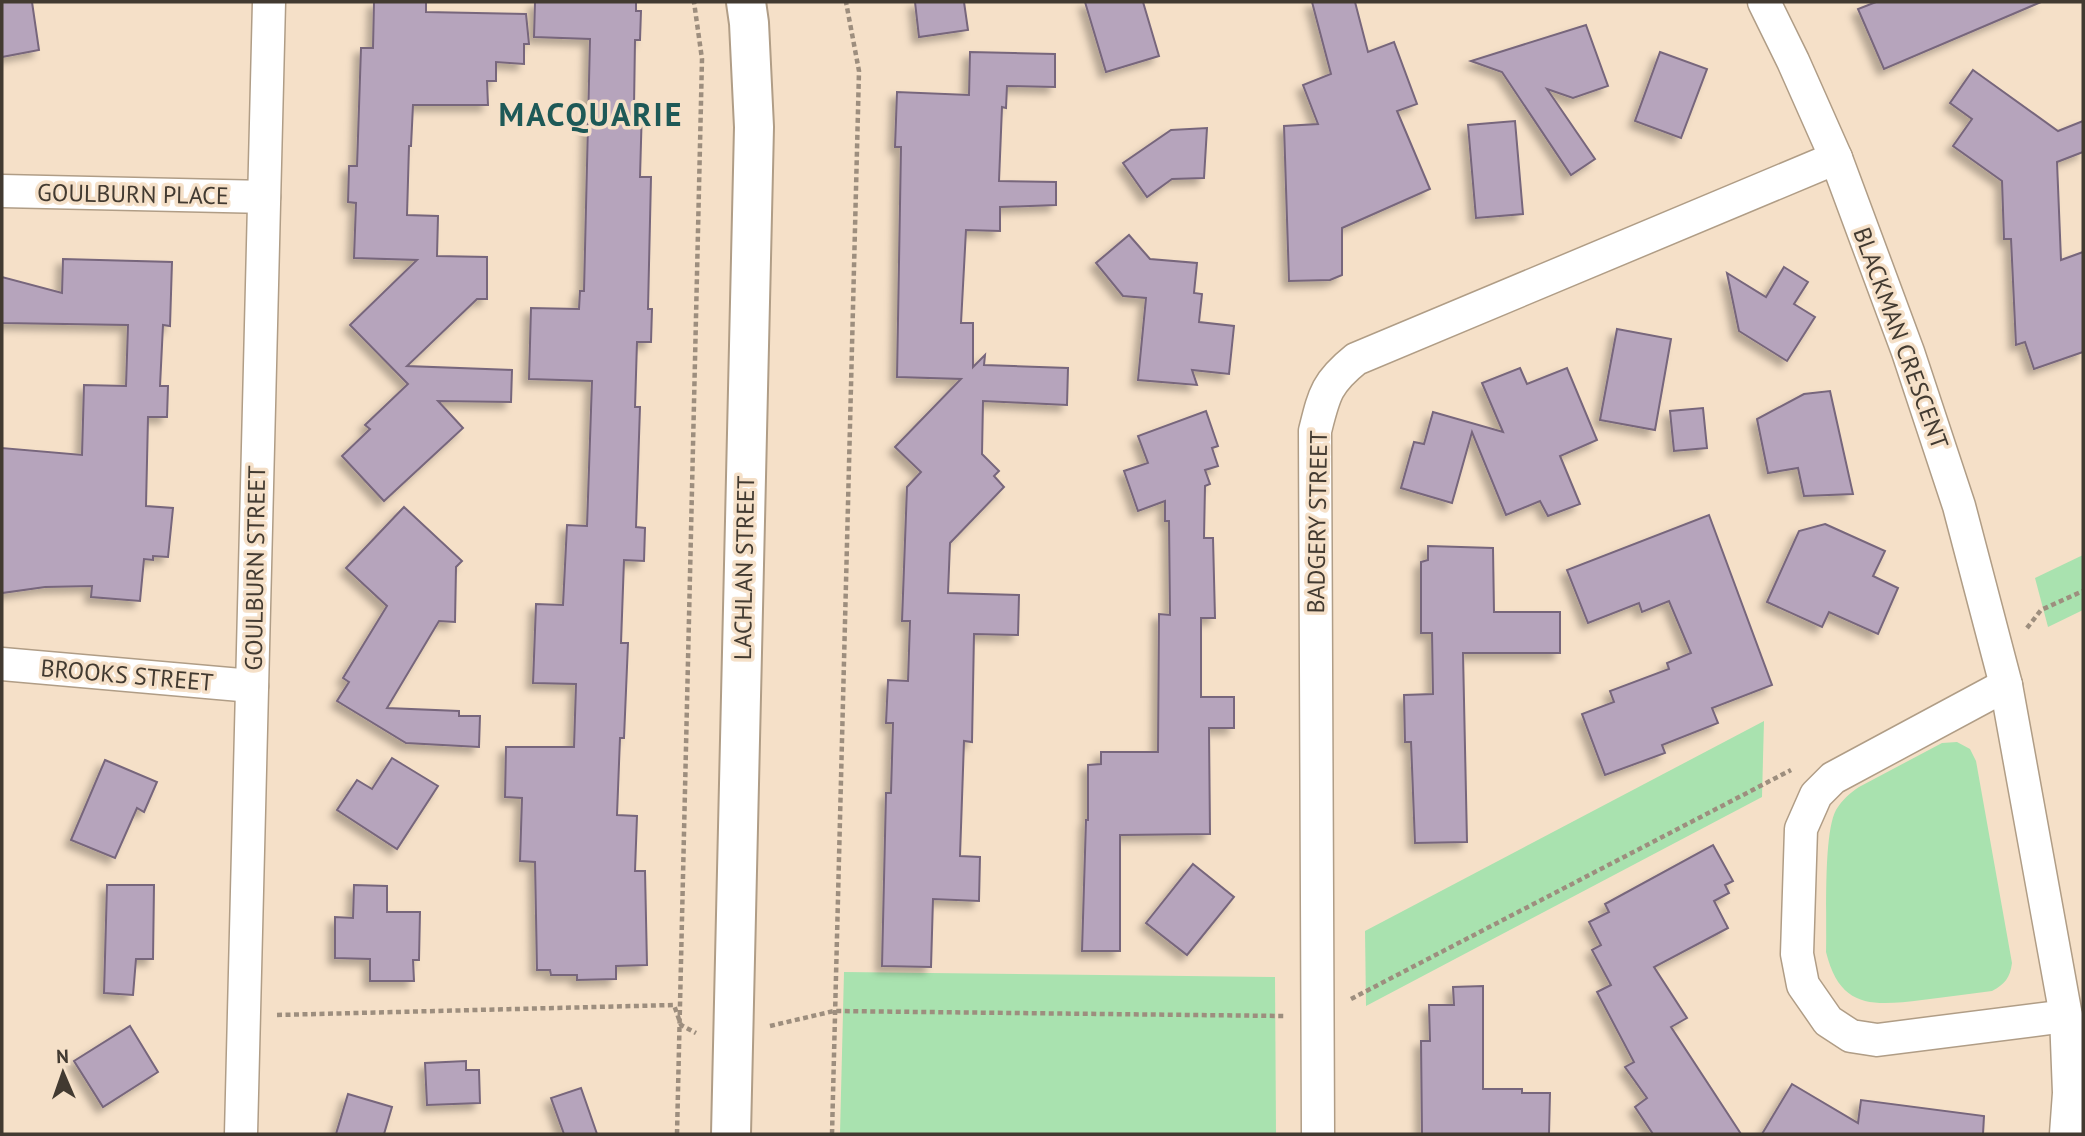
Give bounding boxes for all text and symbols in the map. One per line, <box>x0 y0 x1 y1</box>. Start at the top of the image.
district label: MACQUARIE <box>499 93 683 135</box>
street label: GOULBURN PLACE <box>37 177 229 211</box>
street label: BLACKMAN CRESCENT <box>1846 223 1956 453</box>
street label: BADGERY STREET <box>1300 430 1334 614</box>
street label: GOULBURN STREET <box>238 465 272 671</box>
street label: LACHLAN STREET <box>727 476 761 660</box>
street label: BROOKS STREET <box>39 652 215 698</box>
north arrow <box>28 1038 98 1108</box>
text: N <box>56 1044 69 1068</box>

